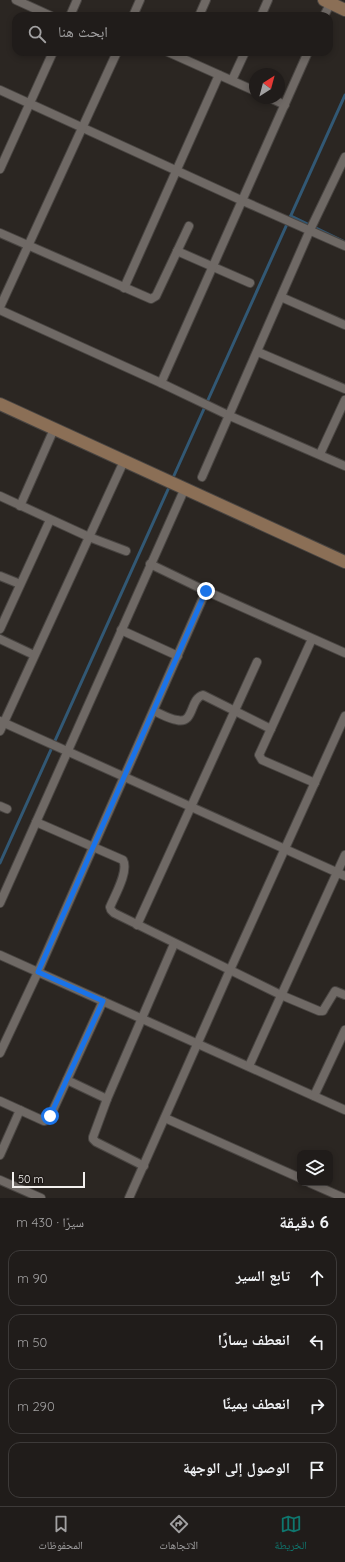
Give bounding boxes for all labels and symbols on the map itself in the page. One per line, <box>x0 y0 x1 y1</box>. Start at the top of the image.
north arrow <box>249 68 285 104</box>
route end <box>197 582 215 600</box>
route start <box>41 1107 59 1125</box>
scale bar <box>12 1170 85 1189</box>

